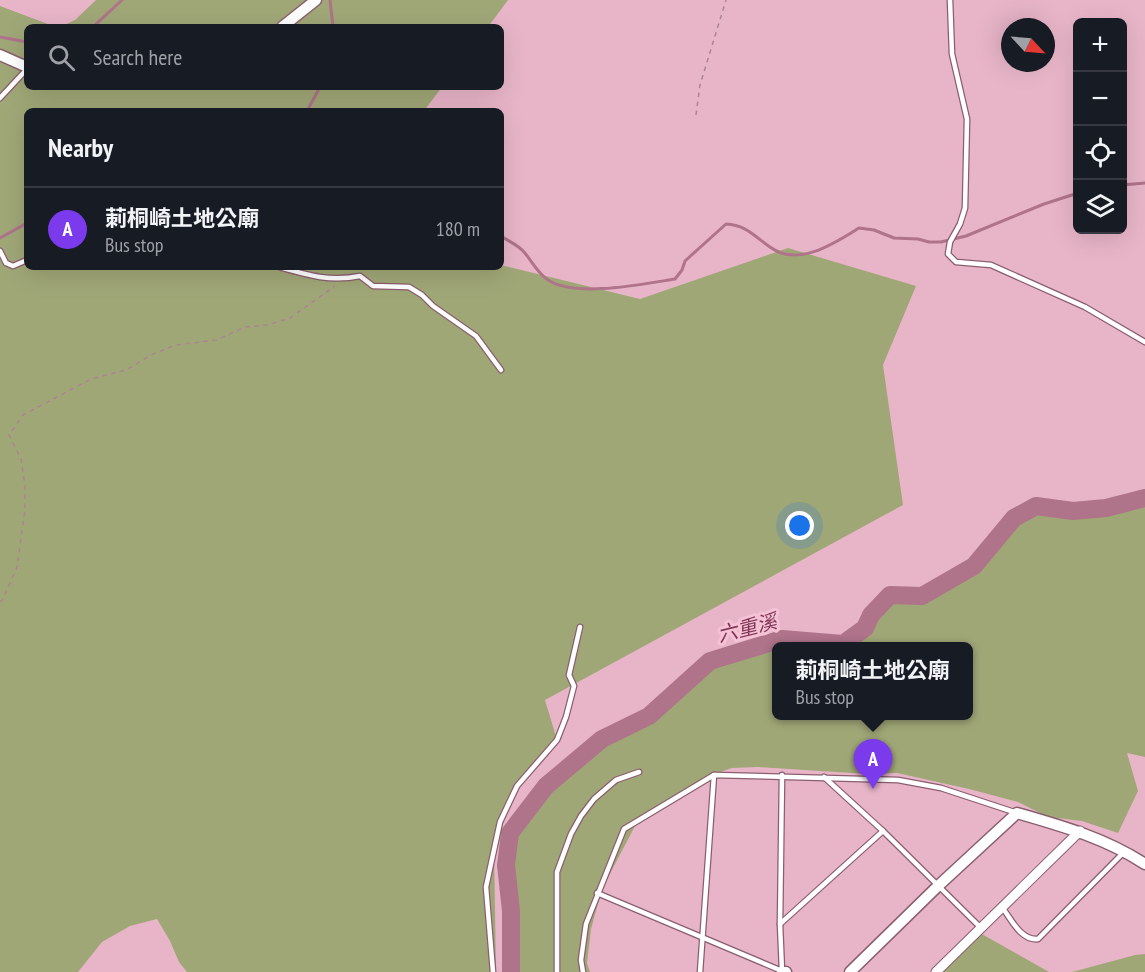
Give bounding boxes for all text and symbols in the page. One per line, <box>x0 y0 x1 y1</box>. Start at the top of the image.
north arrow <box>1001 18 1055 72</box>
map controls <box>1073 18 1127 234</box>
button: + <box>1073 18 1127 72</box>
search box <box>24 24 504 90</box>
icon: search <box>45 41 78 74</box>
text: Search here <box>93 43 182 71</box>
button: − <box>1073 72 1127 126</box>
button: locate <box>1073 126 1127 180</box>
text: Nearby <box>48 131 113 164</box>
button: layers <box>1073 180 1127 234</box>
text: 莿桐崎土地公廟 <box>105 204 259 232</box>
text: A <box>62 216 73 242</box>
text: 180 m <box>436 216 480 242</box>
text: Bus stop <box>105 232 164 258</box>
your location <box>785 511 814 540</box>
water label: 六重溪 <box>715 607 782 648</box>
popup <box>772 642 973 720</box>
text: 莿桐崎土地公廟 <box>795 656 950 684</box>
text: Bus stop <box>795 684 854 710</box>
pin: A <box>854 740 892 789</box>

